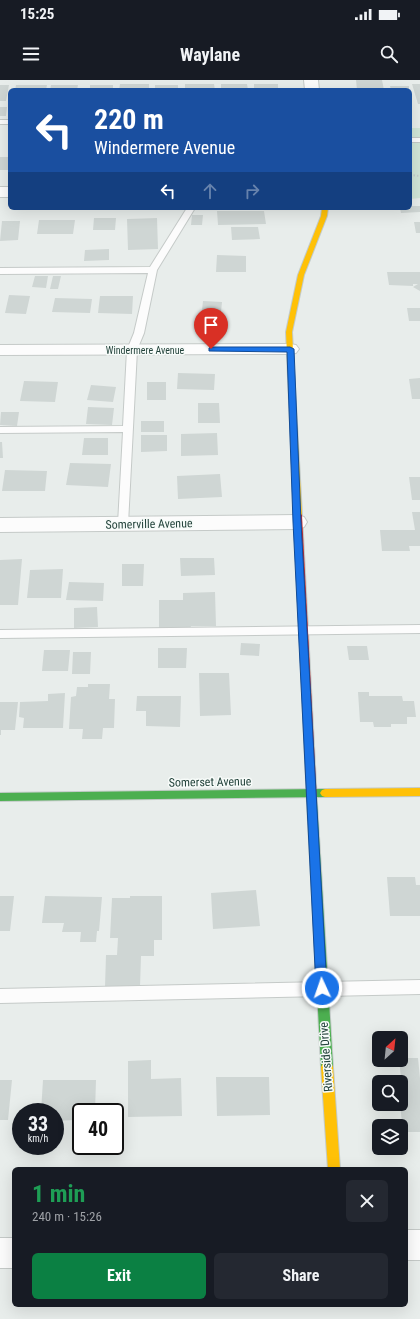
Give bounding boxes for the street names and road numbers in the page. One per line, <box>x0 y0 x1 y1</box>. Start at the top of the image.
street label: Windermere Avenue <box>106 345 185 356</box>
street label: Somerville Avenue <box>105 516 193 532</box>
street label: Somerset Avenue <box>169 774 252 790</box>
street label: Riverside Drive <box>317 1021 335 1092</box>

